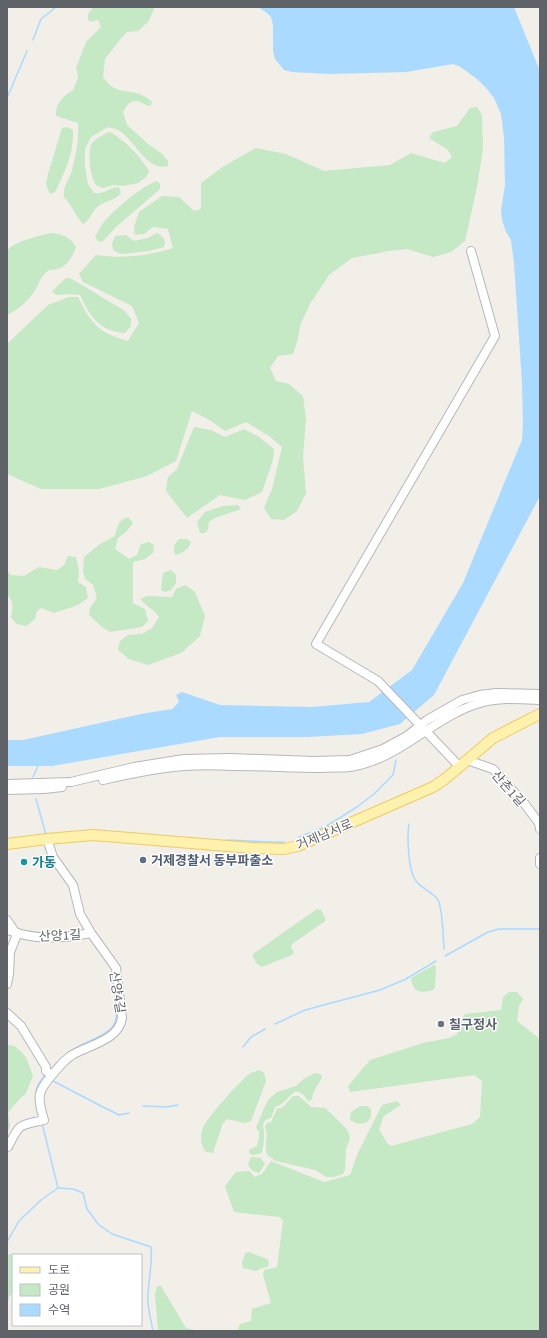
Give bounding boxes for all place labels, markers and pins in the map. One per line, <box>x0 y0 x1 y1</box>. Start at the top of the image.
place label: 거제경찰서 동부파출소 <box>151 852 273 870</box>
place label: 가동 <box>32 854 56 872</box>
marker: 거제경찰서 동부파출소 <box>138 855 148 865</box>
marker: 가동 <box>19 857 29 867</box>
place label: 칠구정사 <box>449 1016 497 1034</box>
marker: 칠구정사 <box>436 1019 446 1029</box>

